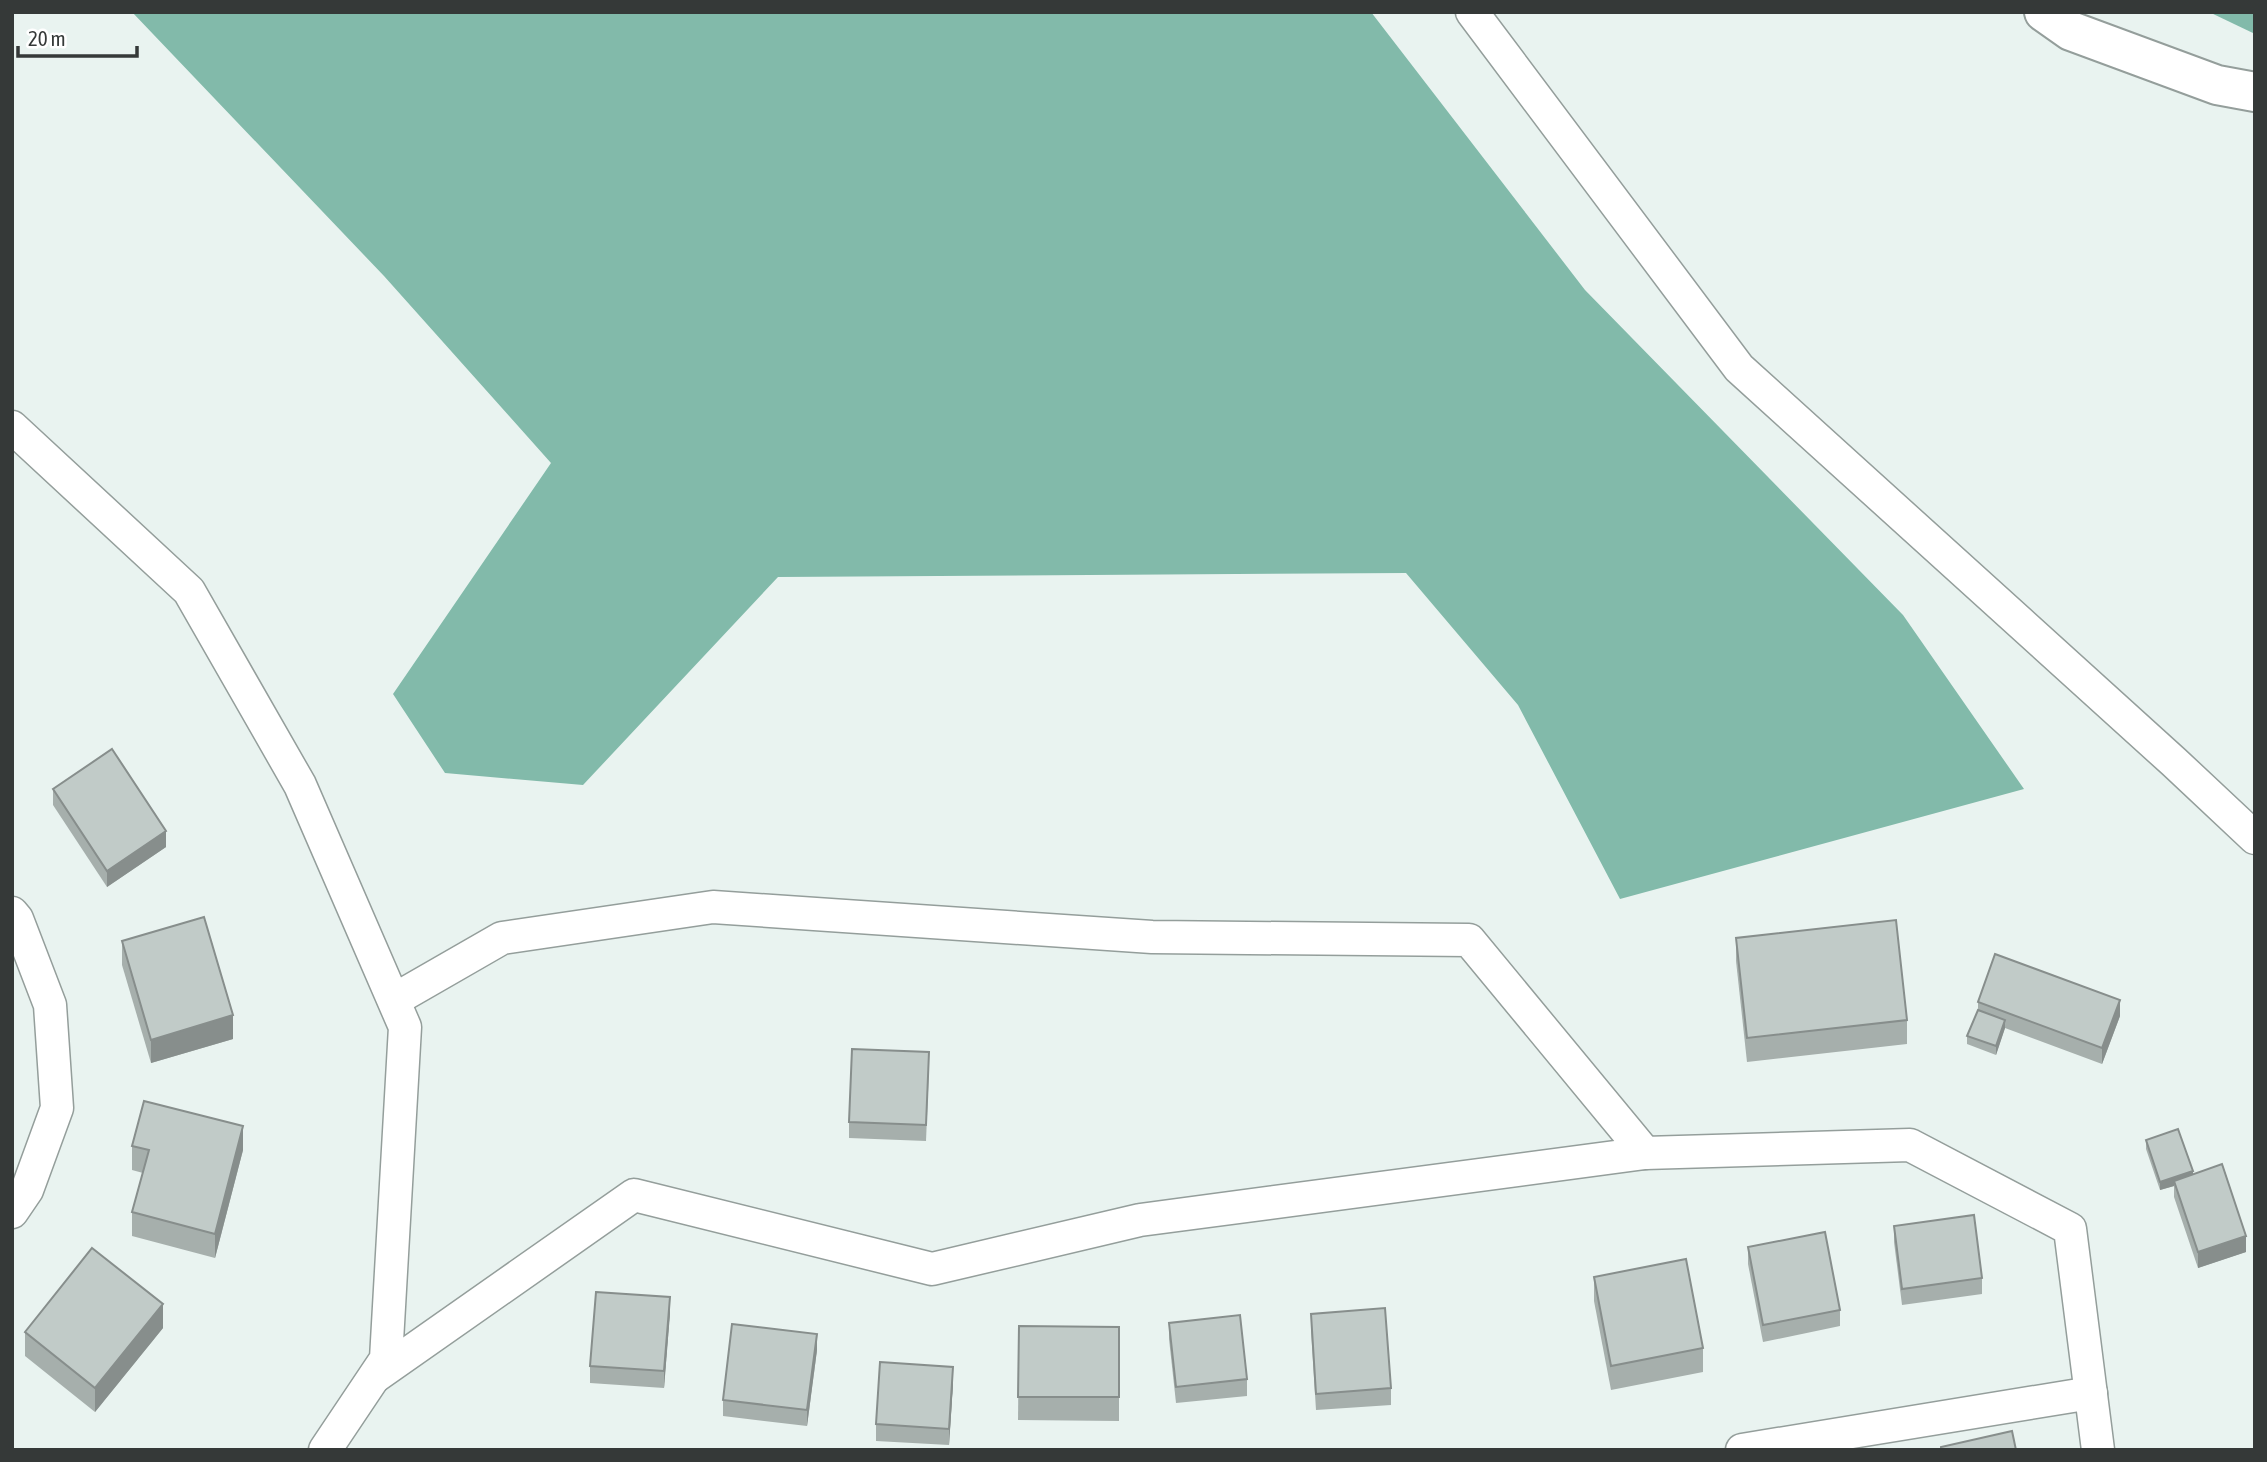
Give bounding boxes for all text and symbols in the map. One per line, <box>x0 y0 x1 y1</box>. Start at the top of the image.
scale bar <box>18 14 136 58</box>
text: 20 m <box>28 26 66 50</box>

